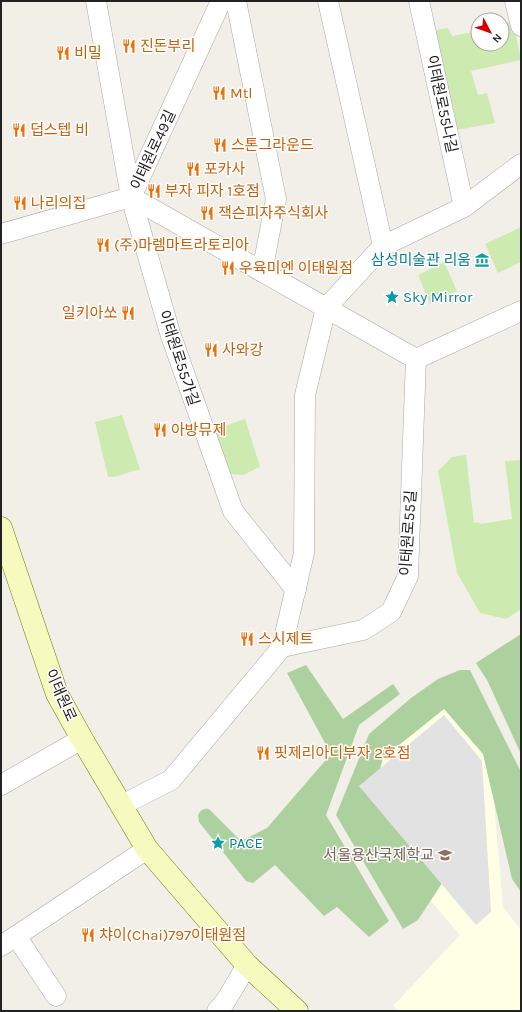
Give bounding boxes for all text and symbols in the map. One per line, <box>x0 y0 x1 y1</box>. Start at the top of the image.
north arrow <box>470 12 510 52</box>
text: N <box>490 31 505 45</box>
place label: 진돈부리 <box>140 37 195 55</box>
restaurant icon: 진돈부리 <box>121 38 137 54</box>
place label: 비밀 <box>74 44 102 62</box>
restaurant icon: 비밀 <box>55 45 71 61</box>
street label: 이태원로55나길 <box>423 53 461 155</box>
place label: Mtl <box>230 84 253 102</box>
restaurant icon: Mtl <box>211 85 227 101</box>
street label: 이태원로49길 <box>127 107 179 193</box>
place label: 덥스텝 비 <box>30 121 89 139</box>
restaurant icon: 덥스텝 비 <box>11 122 27 138</box>
place label: 스톤그라운드 <box>231 136 314 154</box>
restaurant icon: 스톤그라운드 <box>212 137 228 153</box>
place label: 포카사 <box>204 160 246 178</box>
restaurant icon: 포카사 <box>185 161 201 177</box>
place label: 부자 피자 1호점 <box>165 182 260 200</box>
restaurant icon: 부자 피자 1호점 <box>146 183 162 199</box>
place label: 나리의집 <box>31 194 86 212</box>
restaurant icon: 나리의집 <box>12 195 28 211</box>
place label: 잭슨피자주식회사 <box>218 204 329 222</box>
restaurant icon: 잭슨피자주식회사 <box>199 205 215 221</box>
place label: (주)마렘마트라토리아 <box>114 236 249 254</box>
restaurant icon: (주)마렘마트라토리아 <box>95 237 111 253</box>
place label: 삼성미술관 리움 <box>371 251 471 269</box>
museum icon: 삼성미술관 리움 <box>474 252 490 268</box>
place label: 우육미엔 이태원점 <box>239 259 353 277</box>
restaurant icon: 우육미엔 이태원점 <box>220 260 236 276</box>
place label: Sky Mirror <box>403 288 473 306</box>
place icon: Sky Mirror <box>384 289 400 305</box>
place label: 일키아쏘 <box>62 304 117 322</box>
restaurant icon: 일키아쏘 <box>120 305 136 321</box>
street label: 이태원로55가길 <box>155 308 203 408</box>
place label: 사와강 <box>222 341 264 359</box>
restaurant icon: 사와강 <box>203 342 219 358</box>
place label: 아방뮤제 <box>171 421 226 439</box>
restaurant icon: 아방뮤제 <box>152 422 168 438</box>
street label: 이태원로55길 <box>396 490 420 576</box>
place label: 스시제트 <box>258 630 313 648</box>
restaurant icon: 스시제트 <box>239 631 255 647</box>
street label: 이태원로 <box>42 666 80 724</box>
place label: 핏제리아디부자 2호점 <box>274 744 410 762</box>
restaurant icon: 핏제리아디부자 2호점 <box>255 745 271 761</box>
place label: PACE <box>229 834 263 852</box>
place icon: PACE <box>210 835 226 851</box>
place label: 서울용산국제학교 <box>324 846 434 864</box>
school or university icon: 서울용산국제학교 <box>437 847 453 863</box>
place label: 챠이(Chai)797이태원점 <box>99 926 246 944</box>
restaurant icon: 챠이(Chai)797이태원점 <box>80 927 96 943</box>

